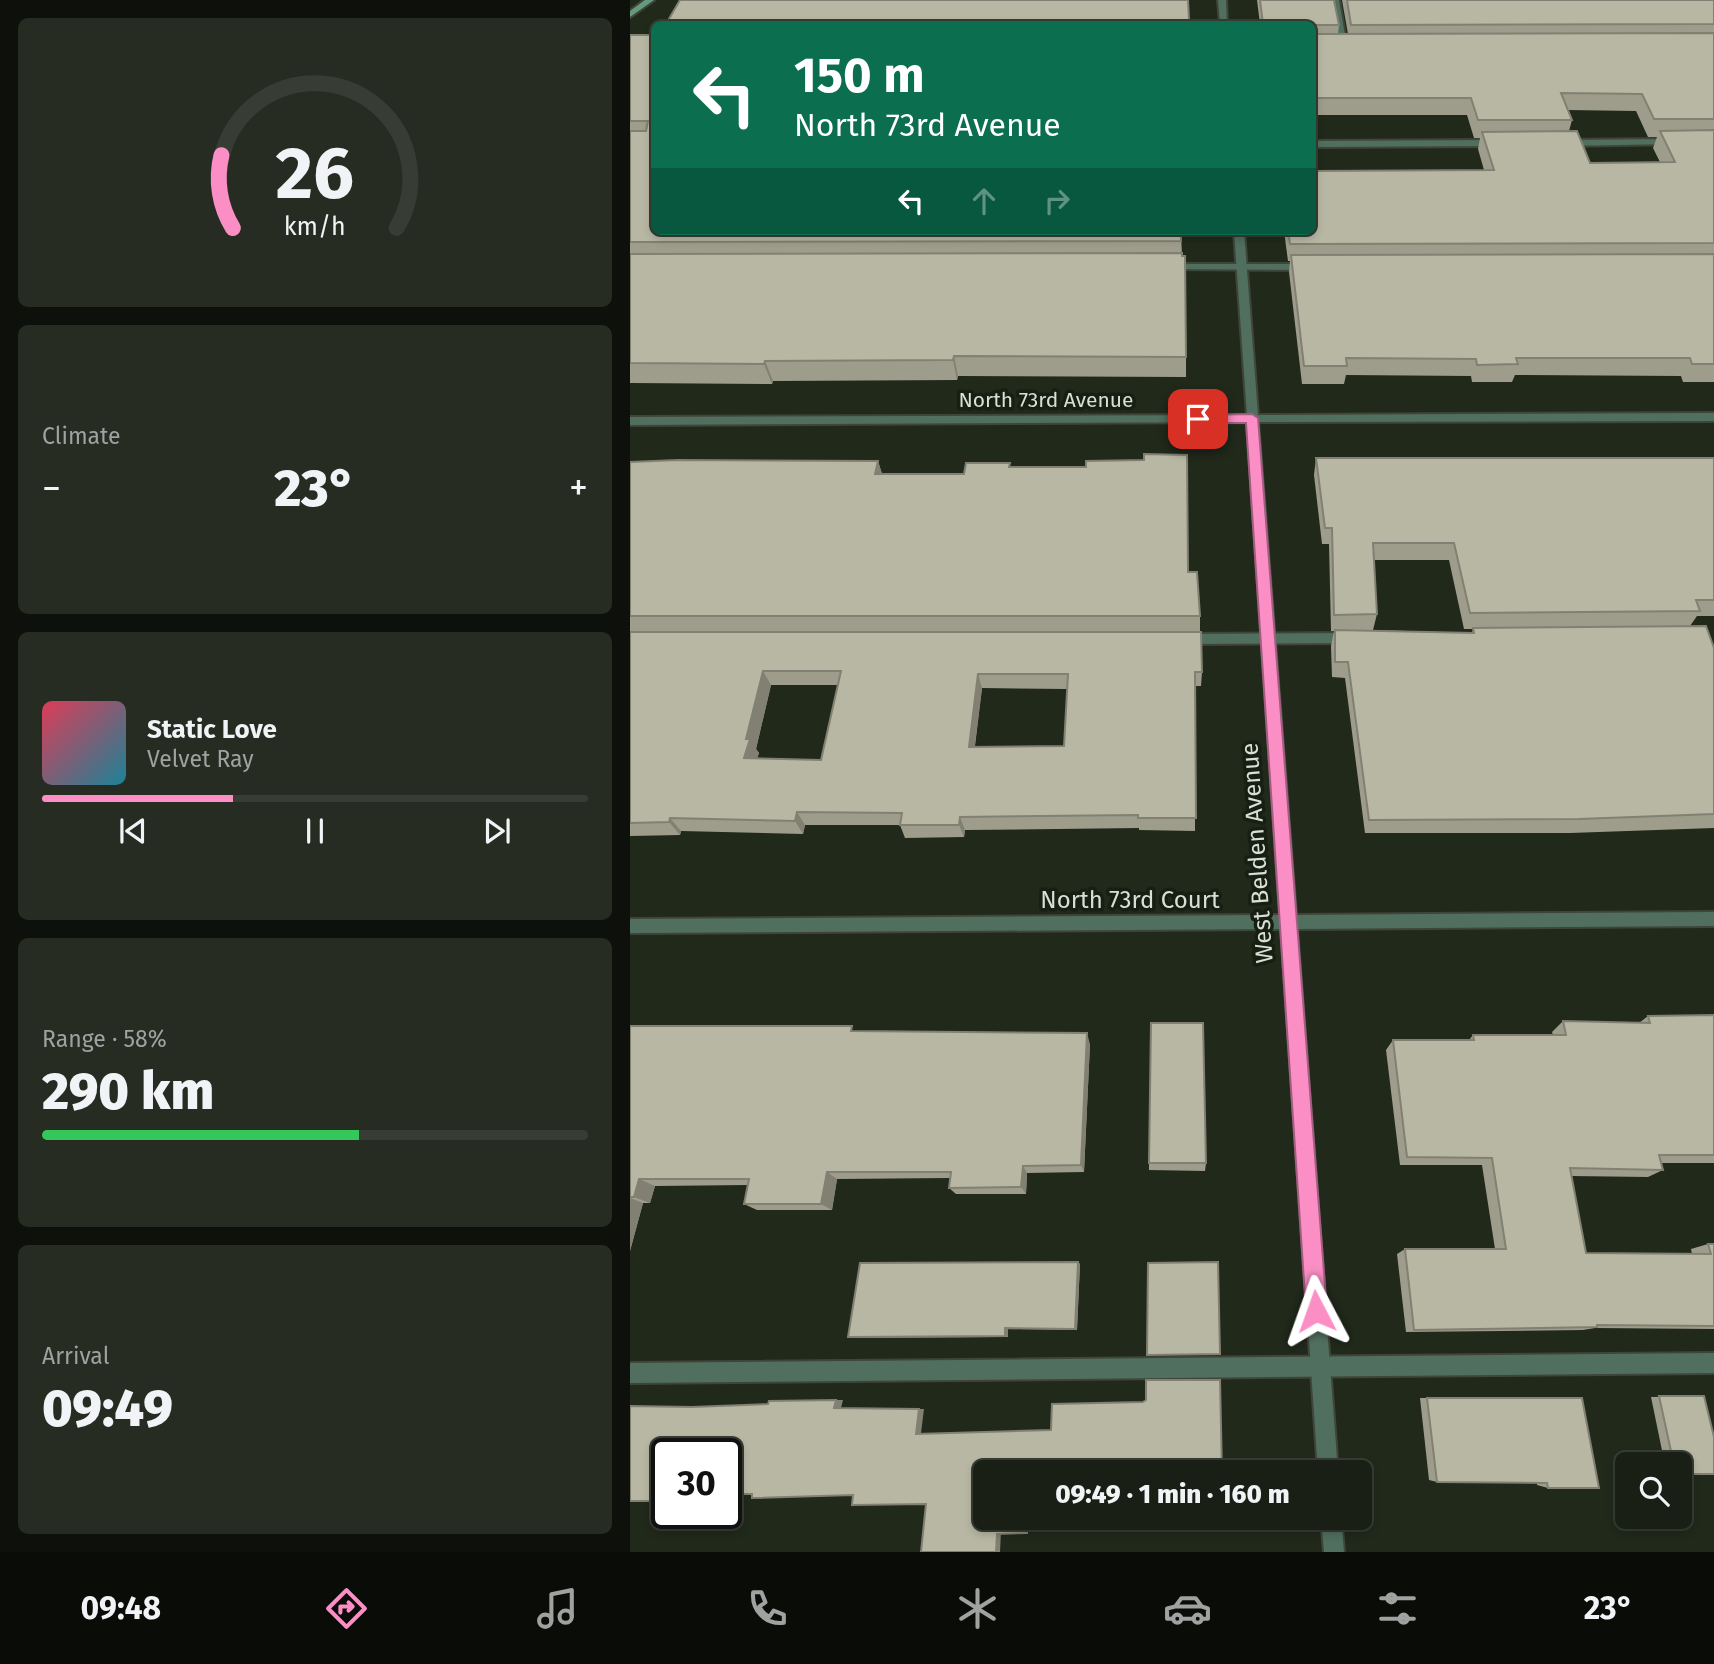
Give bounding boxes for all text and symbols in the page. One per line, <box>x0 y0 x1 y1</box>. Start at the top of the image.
text: 150 m <box>794 46 925 105</box>
icon: left <box>679 49 770 140</box>
text: North 73rd Avenue <box>794 106 1061 144</box>
text: 26 <box>276 131 354 218</box>
icon: left <box>892 182 930 220</box>
icon: ahead <box>965 182 1003 220</box>
icon: right <box>1038 182 1076 220</box>
text: km/h <box>284 212 346 242</box>
street label: North 73rd Avenue <box>958 387 1134 413</box>
pin <box>1168 389 1228 449</box>
icon: arrive <box>1179 400 1217 438</box>
text: Climate <box>42 422 121 450</box>
text: 23° <box>274 457 356 520</box>
text: − <box>42 465 61 511</box>
text: + <box>569 465 588 511</box>
text: Static Love <box>147 714 277 745</box>
street label: West Belden Avenue <box>1235 742 1279 964</box>
text: Velvet Ray <box>147 745 254 773</box>
icon: previous <box>114 812 152 850</box>
icon: pause <box>296 812 334 850</box>
icon: next <box>478 812 516 850</box>
street label: North 73rd Court <box>1040 886 1220 914</box>
text: Range · 58% <box>42 1025 167 1053</box>
text: 290 km <box>42 1060 214 1123</box>
position arrow <box>1279 1274 1353 1348</box>
text: Arrival <box>42 1342 109 1370</box>
text: 09:49 <box>42 1377 173 1440</box>
speed limit sign: 30 <box>651 1438 742 1529</box>
map controls <box>1615 1452 1692 1529</box>
button: search <box>1615 1452 1692 1529</box>
text: 09:49 · 1 min · 160 m <box>1055 1479 1290 1510</box>
icon: directions <box>322 1584 371 1633</box>
icon: music <box>533 1584 582 1633</box>
icon: phone <box>743 1584 792 1633</box>
icon: climate <box>953 1584 1002 1633</box>
icon: car <box>1163 1584 1212 1633</box>
icon: filters <box>1373 1584 1422 1633</box>
text: 09:48 <box>81 1589 161 1627</box>
text: 23° <box>1584 1589 1633 1627</box>

